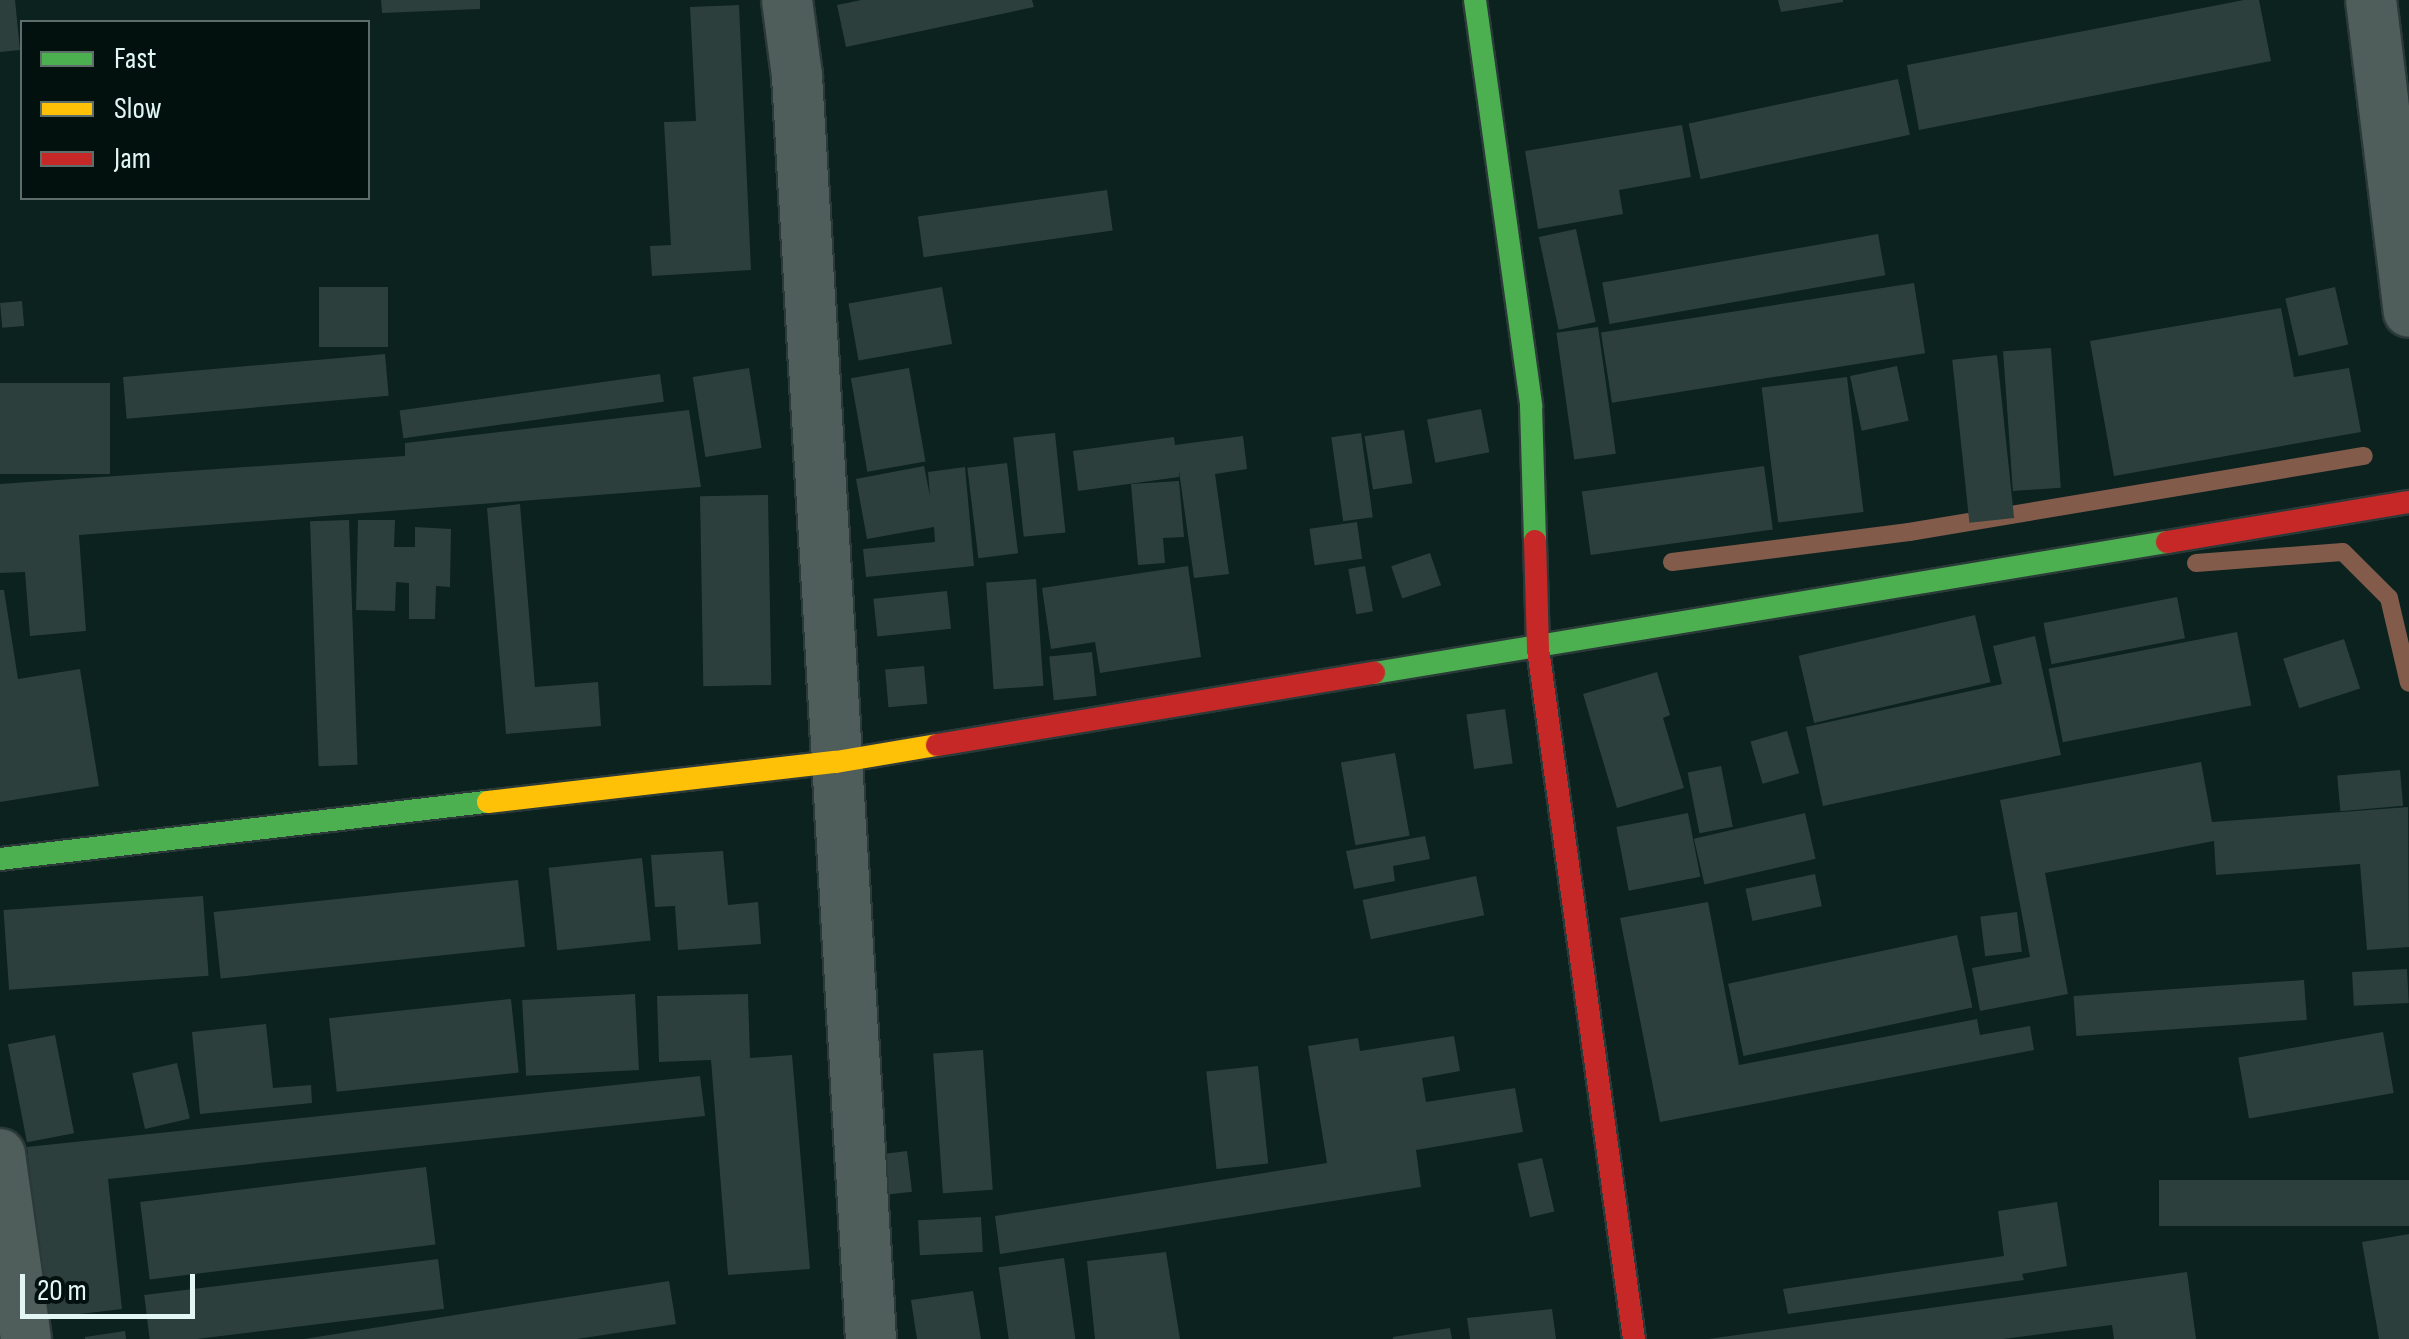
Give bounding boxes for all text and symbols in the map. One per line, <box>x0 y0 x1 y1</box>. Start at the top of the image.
legend <box>20 20 370 200</box>
text: Fast <box>114 41 156 77</box>
text: Slow <box>114 91 162 127</box>
text: Jam <box>114 141 151 177</box>
scale bar <box>25 1254 200 1316</box>
text: 20 m <box>37 1273 87 1309</box>

